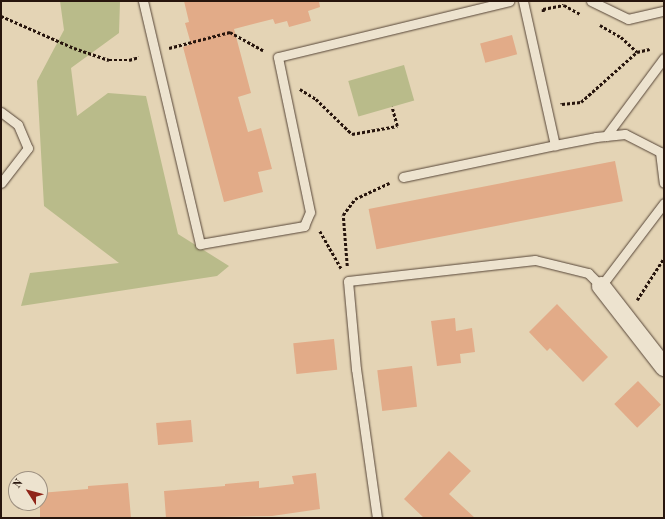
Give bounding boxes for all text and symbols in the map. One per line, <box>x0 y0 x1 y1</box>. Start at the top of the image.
north arrow <box>8 471 48 511</box>
text: N <box>12 478 26 491</box>

